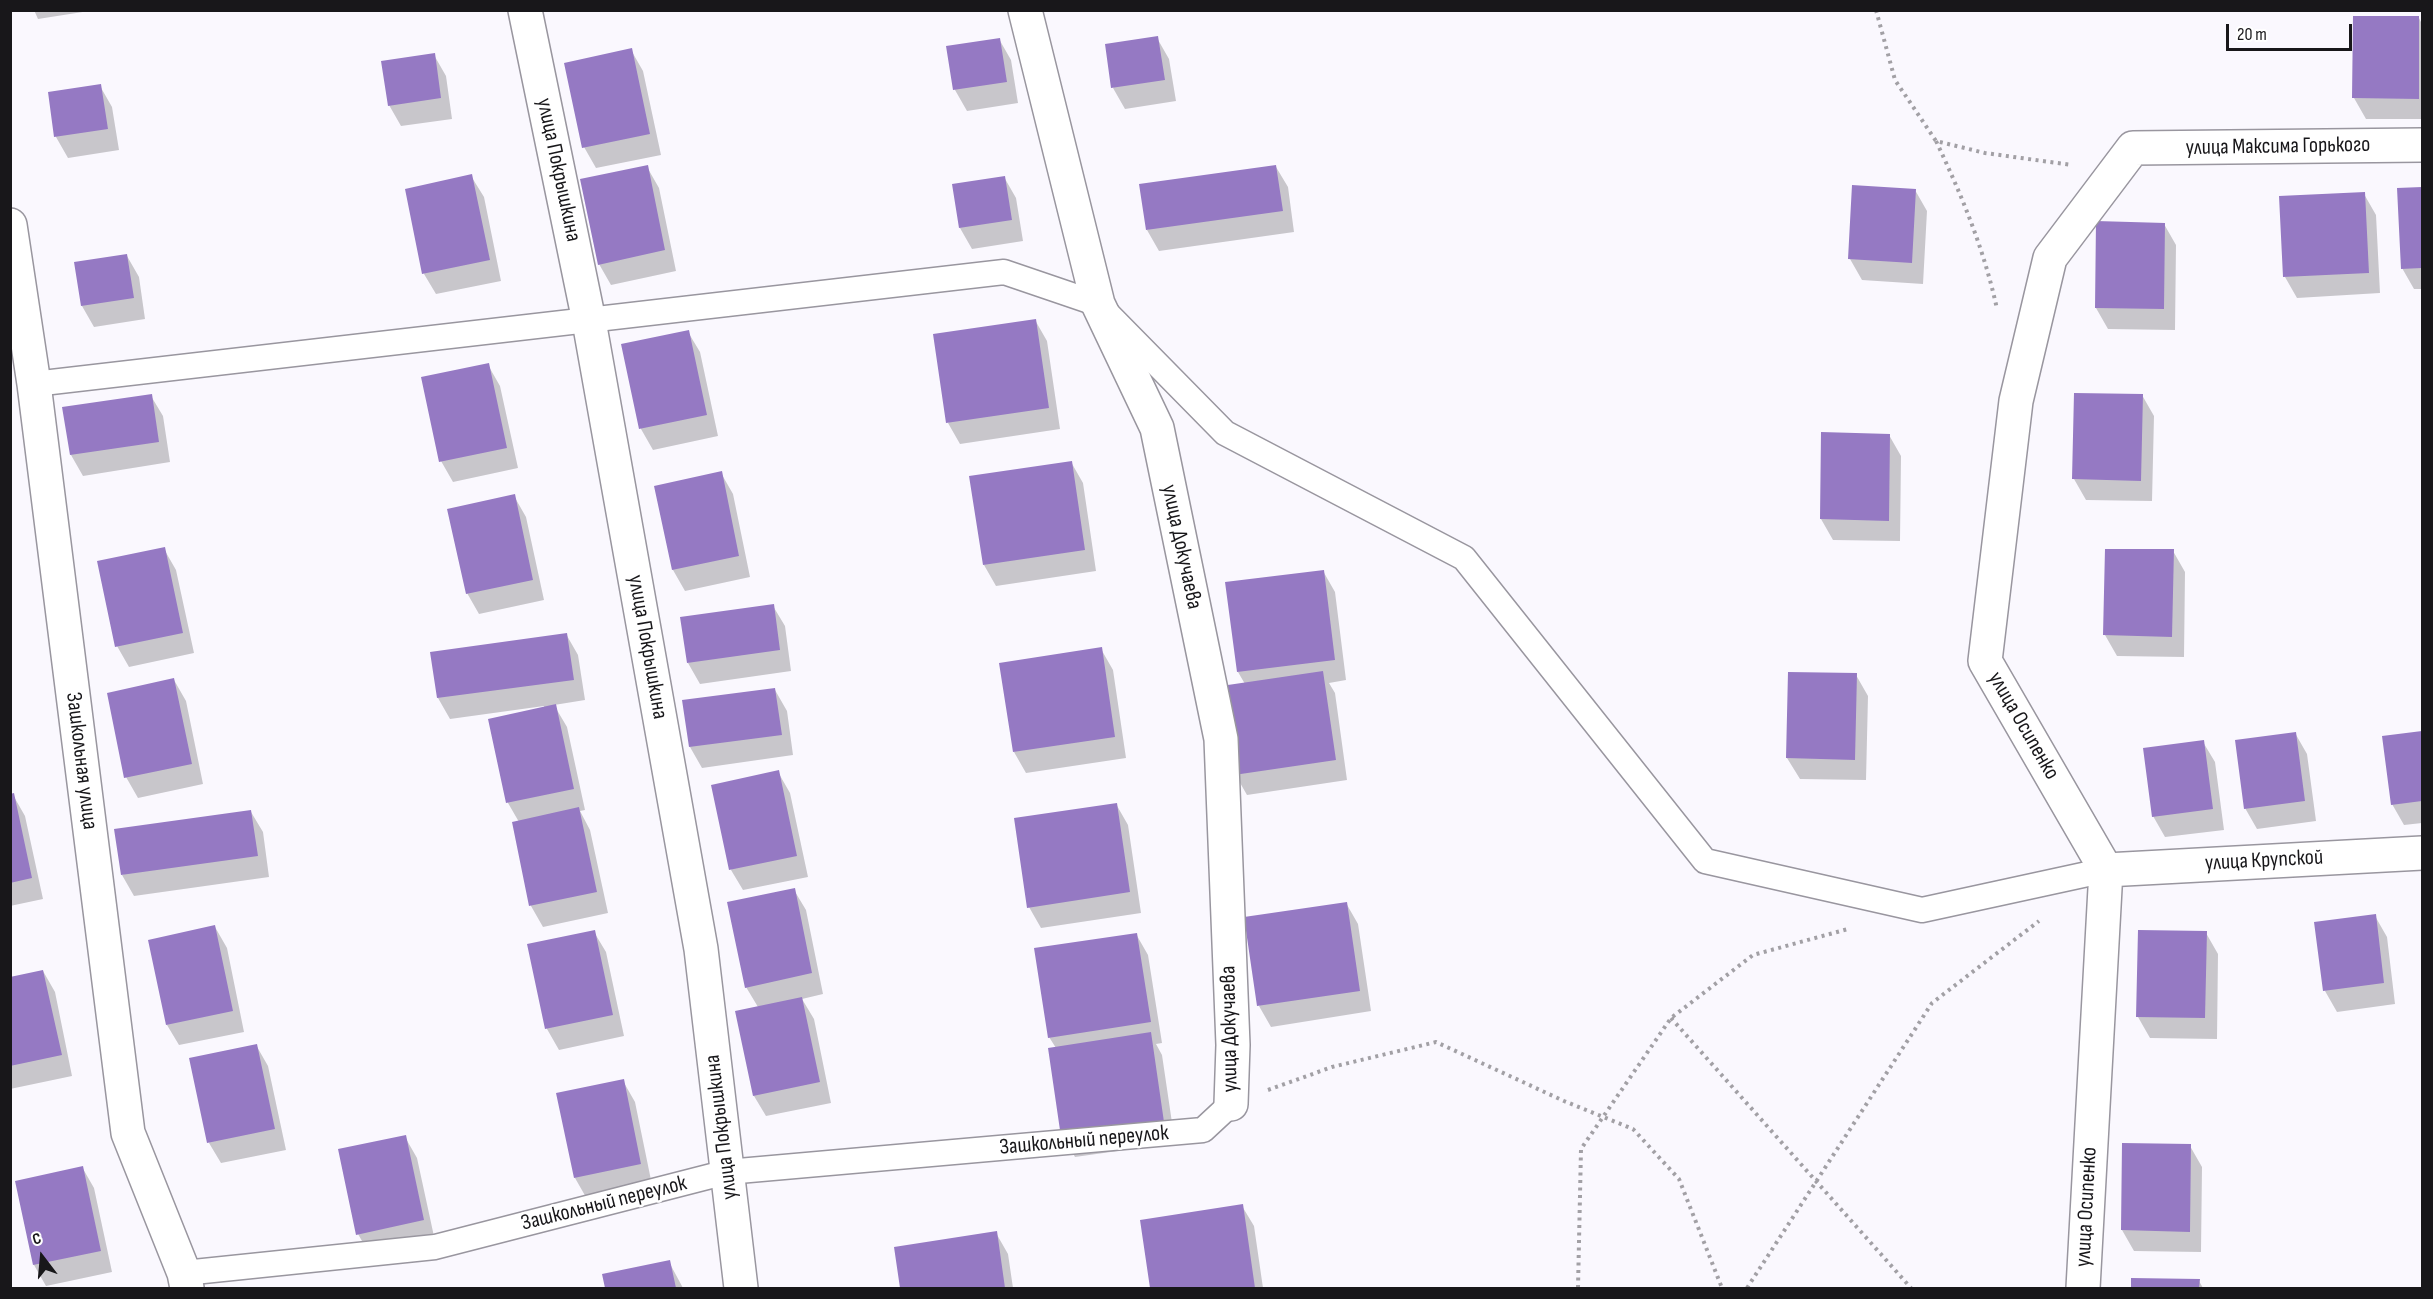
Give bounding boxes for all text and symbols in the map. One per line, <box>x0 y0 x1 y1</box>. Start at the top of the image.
scale bar <box>2229 12 2355 50</box>
text: 20 m <box>2237 24 2267 45</box>
street label: улица Покрышкина <box>530 96 586 244</box>
street label: улица Максима Горького <box>2185 132 2371 162</box>
street label: улица Докучаева <box>1155 482 1207 612</box>
street label: улица Покрышкина <box>621 573 673 721</box>
street label: улица Осипенко <box>1982 667 2064 785</box>
street label: Зашкольная улица <box>59 691 103 831</box>
street label: улица Крупской <box>2204 845 2324 877</box>
street label: улица Докучаева <box>1216 965 1244 1093</box>
street label: улица Покрышкина <box>700 1053 744 1201</box>
street label: Зашкольный переулок <box>998 1120 1170 1162</box>
street label: улица Осипенко <box>2071 1146 2103 1268</box>
street label: Зашкольный переулок <box>518 1171 690 1237</box>
north arrow <box>12 1227 72 1287</box>
text: С <box>30 1229 43 1249</box>

